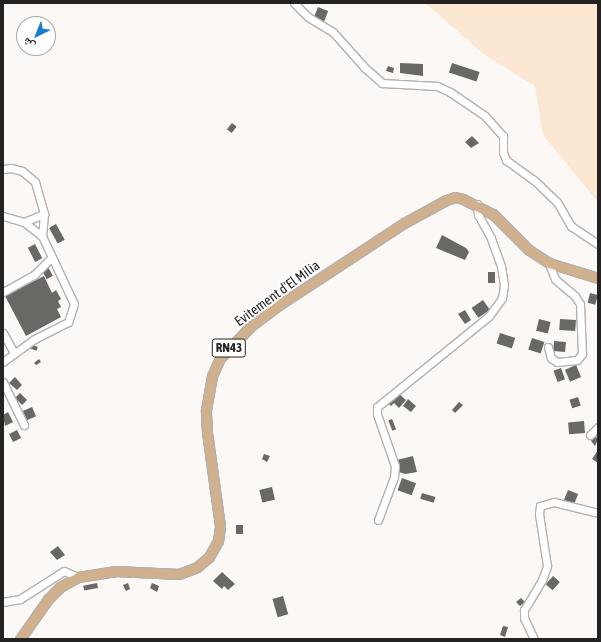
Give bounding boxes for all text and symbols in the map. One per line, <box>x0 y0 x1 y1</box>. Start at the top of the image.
north arrow <box>16 16 56 56</box>
text: ش <box>20 36 37 52</box>
street label: Evitement d'El Milia <box>231 257 323 329</box>
road number: RN43 <box>211 337 247 359</box>

